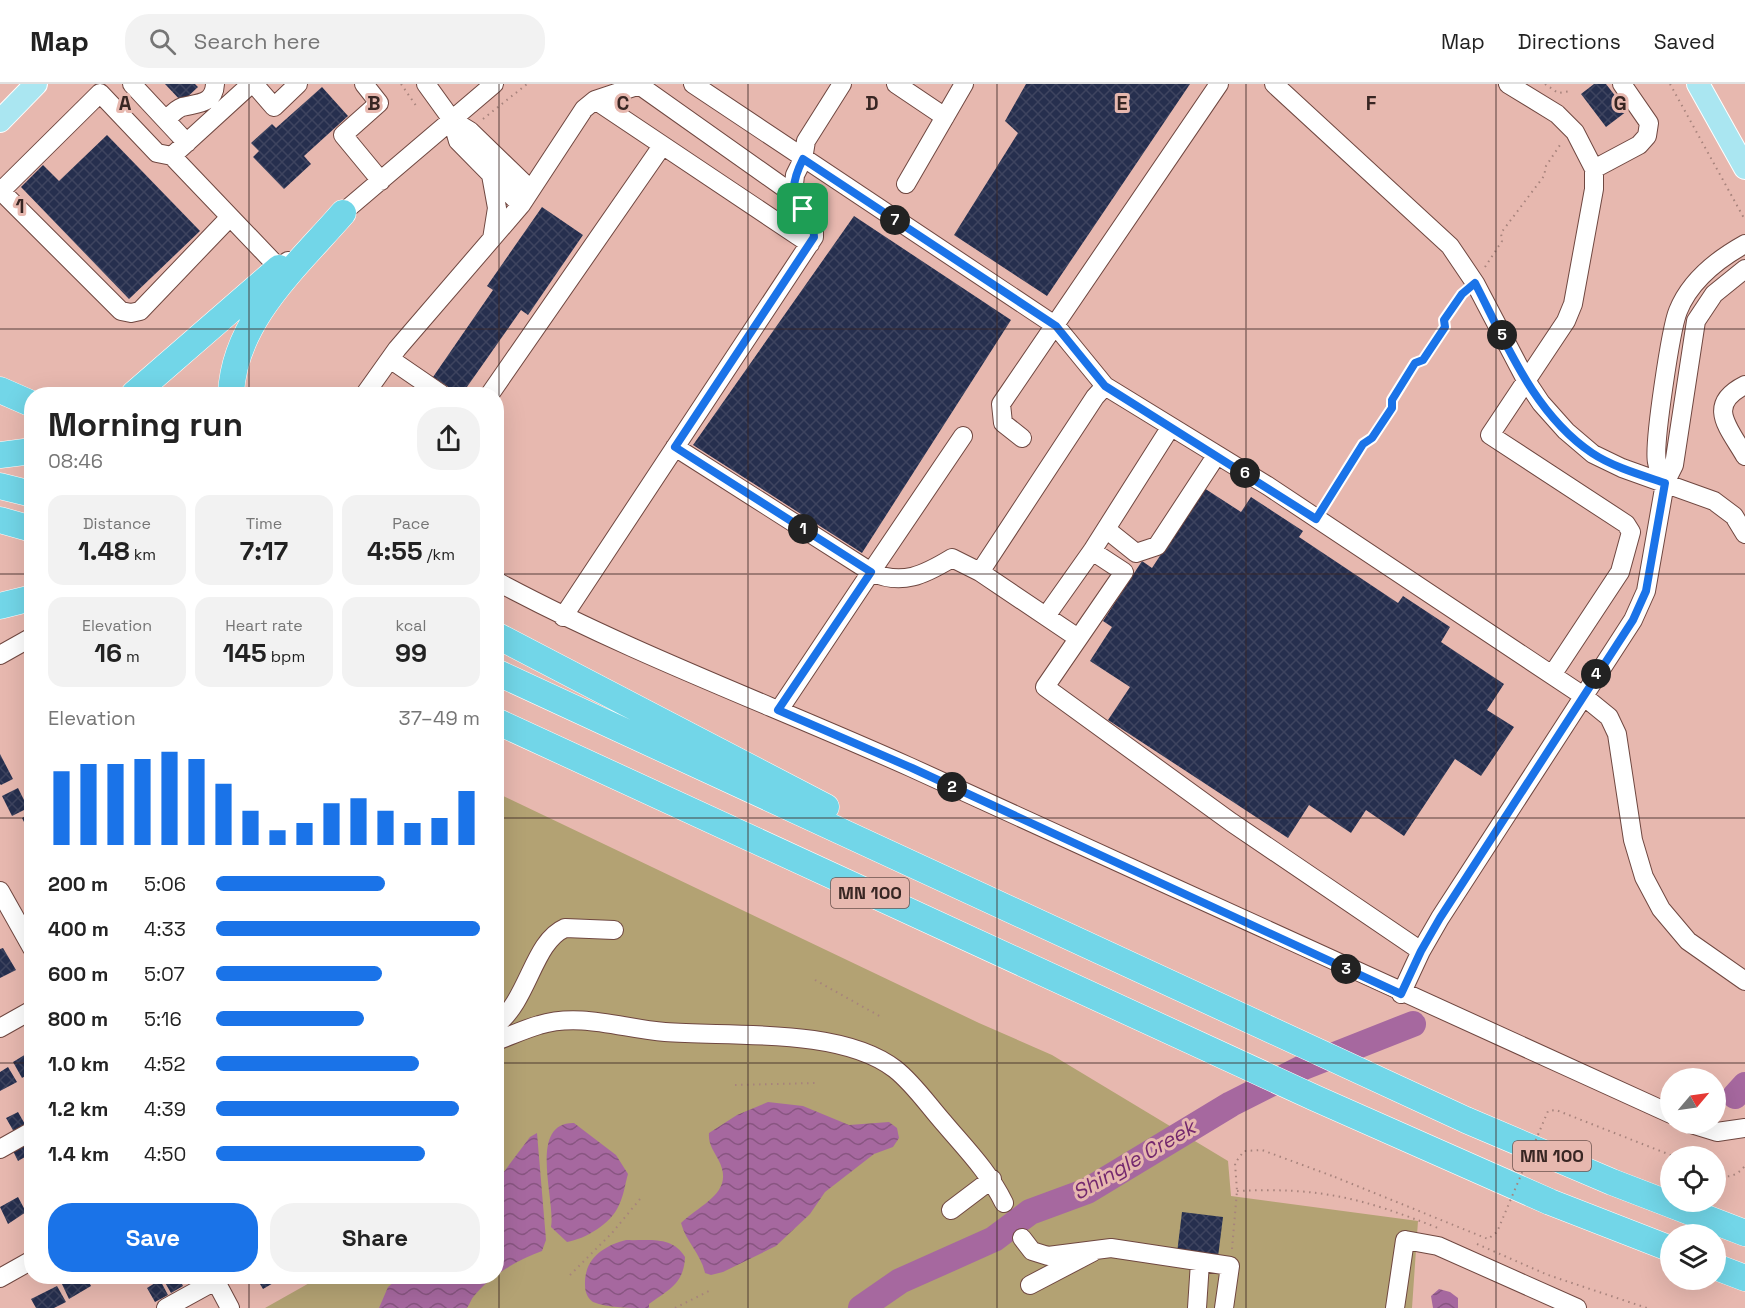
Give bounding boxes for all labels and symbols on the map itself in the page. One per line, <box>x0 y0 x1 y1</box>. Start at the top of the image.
text: A <box>119 90 132 116</box>
text: B <box>367 90 381 116</box>
text: C <box>617 90 630 116</box>
text: D <box>865 90 879 116</box>
text: E <box>1116 90 1128 116</box>
text: F <box>1366 90 1377 116</box>
text: G <box>1613 90 1627 116</box>
pin <box>777 183 828 234</box>
text: 1 <box>15 193 25 219</box>
pin: 7 <box>880 205 910 235</box>
pin: 5 <box>1487 320 1517 350</box>
pin: 6 <box>1230 458 1260 488</box>
pin: 1 <box>788 514 818 544</box>
pin: 4 <box>1581 659 1611 689</box>
pin: 2 <box>937 772 967 802</box>
road number: MN 100 <box>831 878 909 908</box>
pin: 3 <box>1331 954 1361 984</box>
north arrow <box>1660 1068 1726 1134</box>
water label: Shingle Creek <box>1068 1112 1202 1206</box>
road number: MN 100 <box>1513 1141 1591 1171</box>

